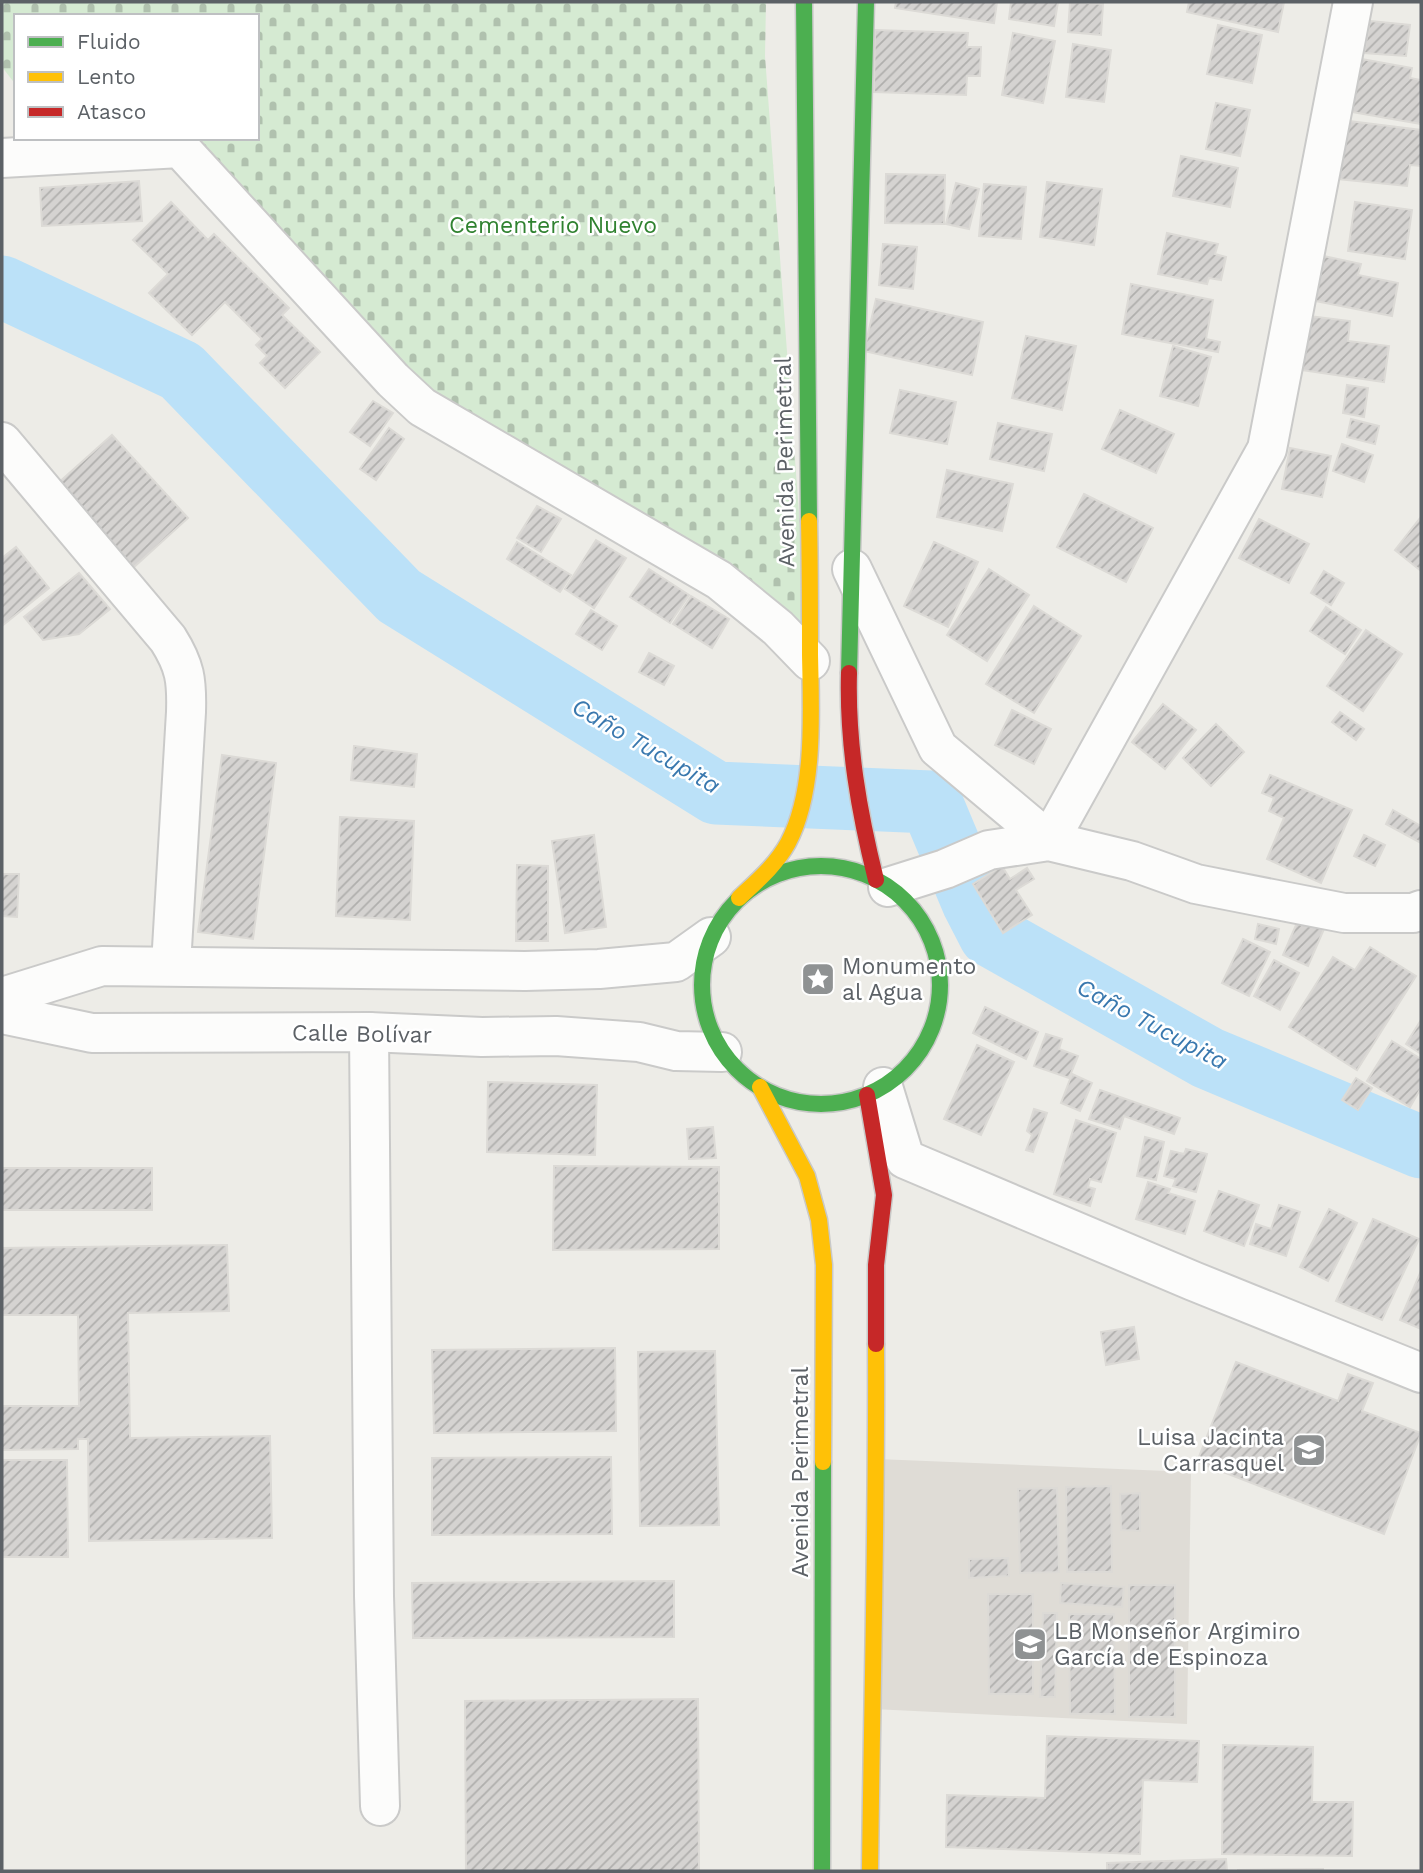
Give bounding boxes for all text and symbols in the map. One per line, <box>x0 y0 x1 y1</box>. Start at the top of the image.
legend <box>14 14 259 140</box>
text: Fluido <box>77 29 141 54</box>
text: Lento <box>77 64 136 89</box>
text: Atasco <box>77 99 146 124</box>
park label: Cementerio Nuevo <box>449 212 657 239</box>
street label: Avenida Perimetral <box>770 356 800 568</box>
water label: Caño Tucupita <box>567 692 725 800</box>
place label: Monumento al Agua <box>842 953 976 1006</box>
place icon: Monumento al Agua <box>799 960 837 998</box>
water label: Caño Tucupita <box>1072 973 1232 1076</box>
street label: Calle Bolívar <box>292 1019 432 1049</box>
street label: Avenida Perimetral <box>787 1367 814 1577</box>
place label: Luisa Jacinta Carrasquel <box>1137 1424 1284 1477</box>
school or university icon: Luisa Jacinta Carrasquel <box>1290 1431 1328 1469</box>
place label: LB Monseñor Argimiro García de Espinoza <box>1054 1618 1301 1671</box>
school or university icon: LB Monseñor Argimiro García de Espinoza <box>1011 1625 1049 1663</box>

